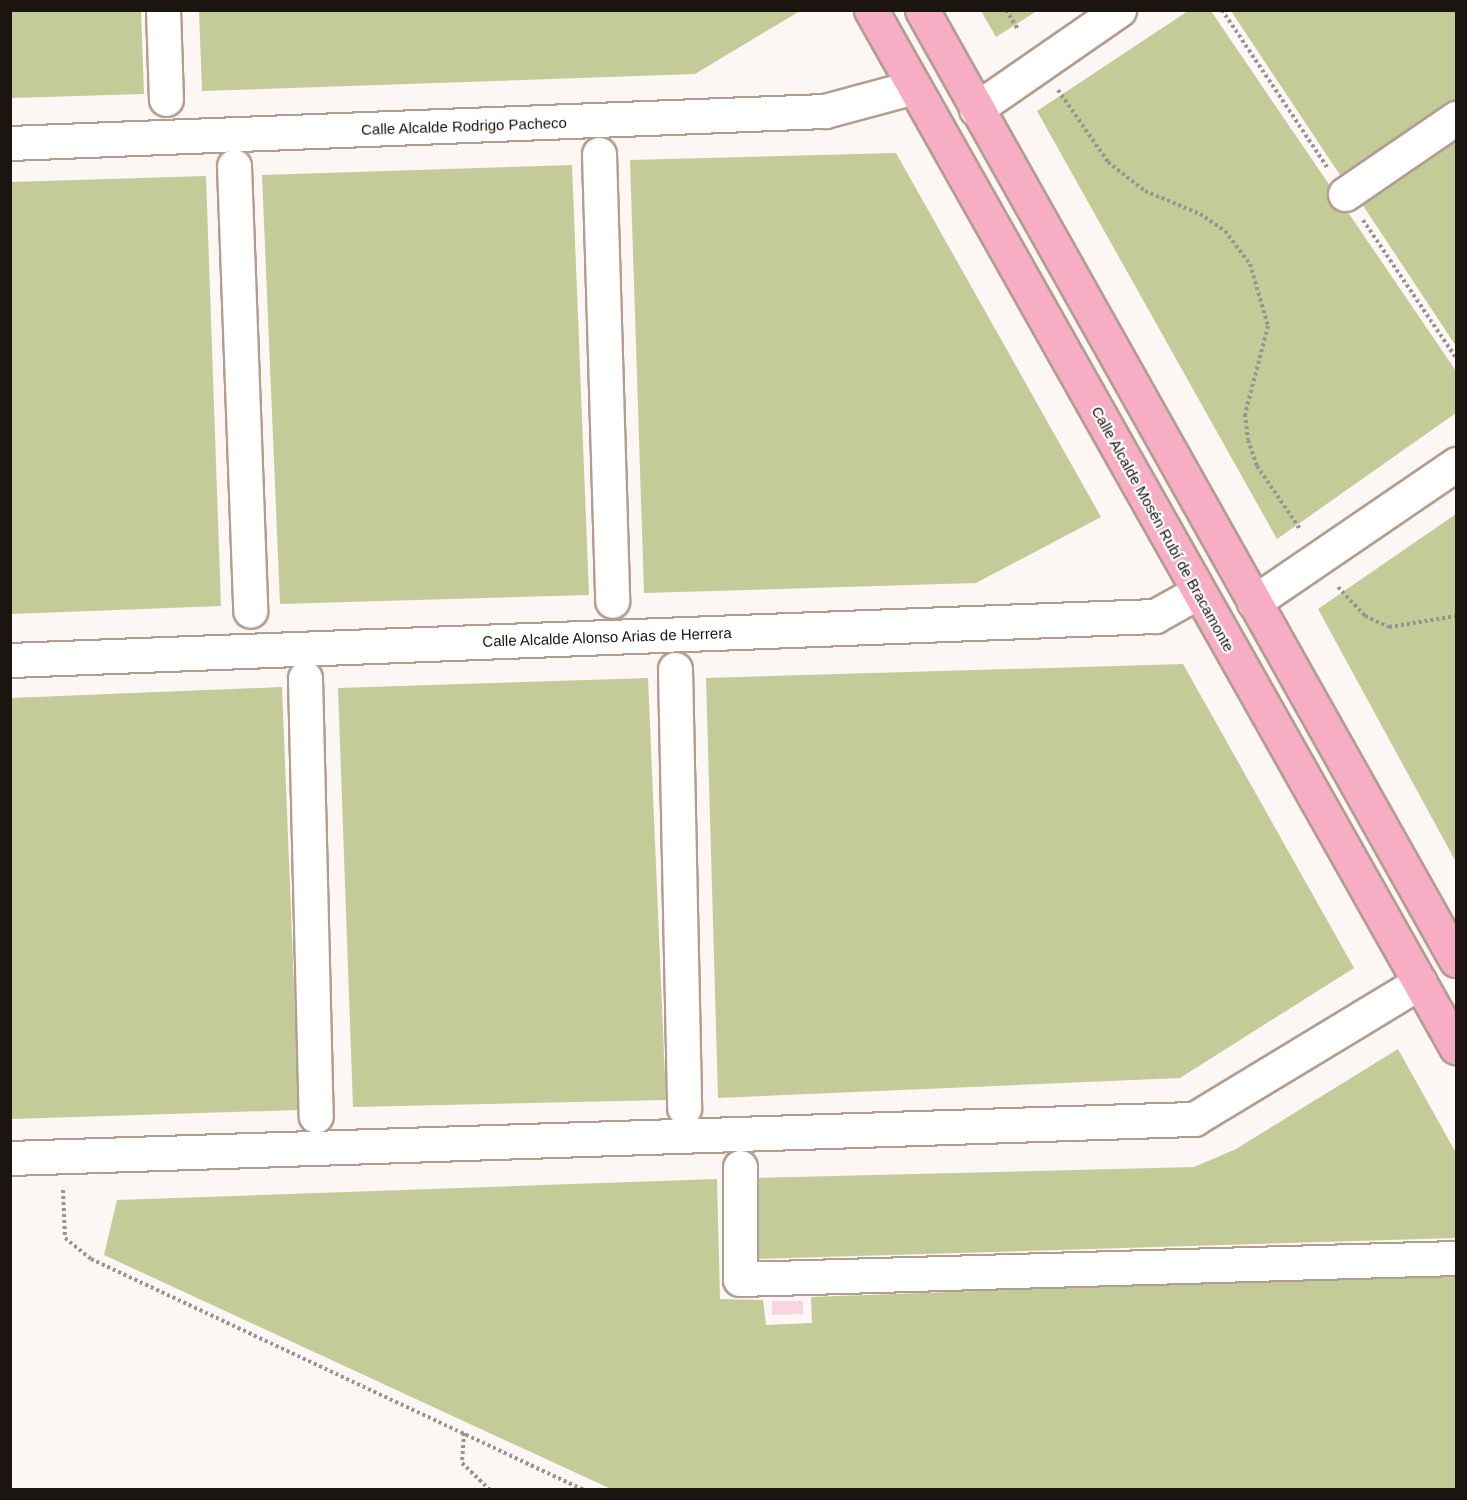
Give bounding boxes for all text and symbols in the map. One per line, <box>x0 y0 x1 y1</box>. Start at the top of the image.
street label: Calle Alcalde Rodrigo Pacheco <box>360 113 568 139</box>
street label: Calle Alcalde Mosén Rubí de Bracamonte <box>1088 403 1238 655</box>
street label: Calle Alcalde Alonso Arias de Herrera <box>481 624 733 650</box>

